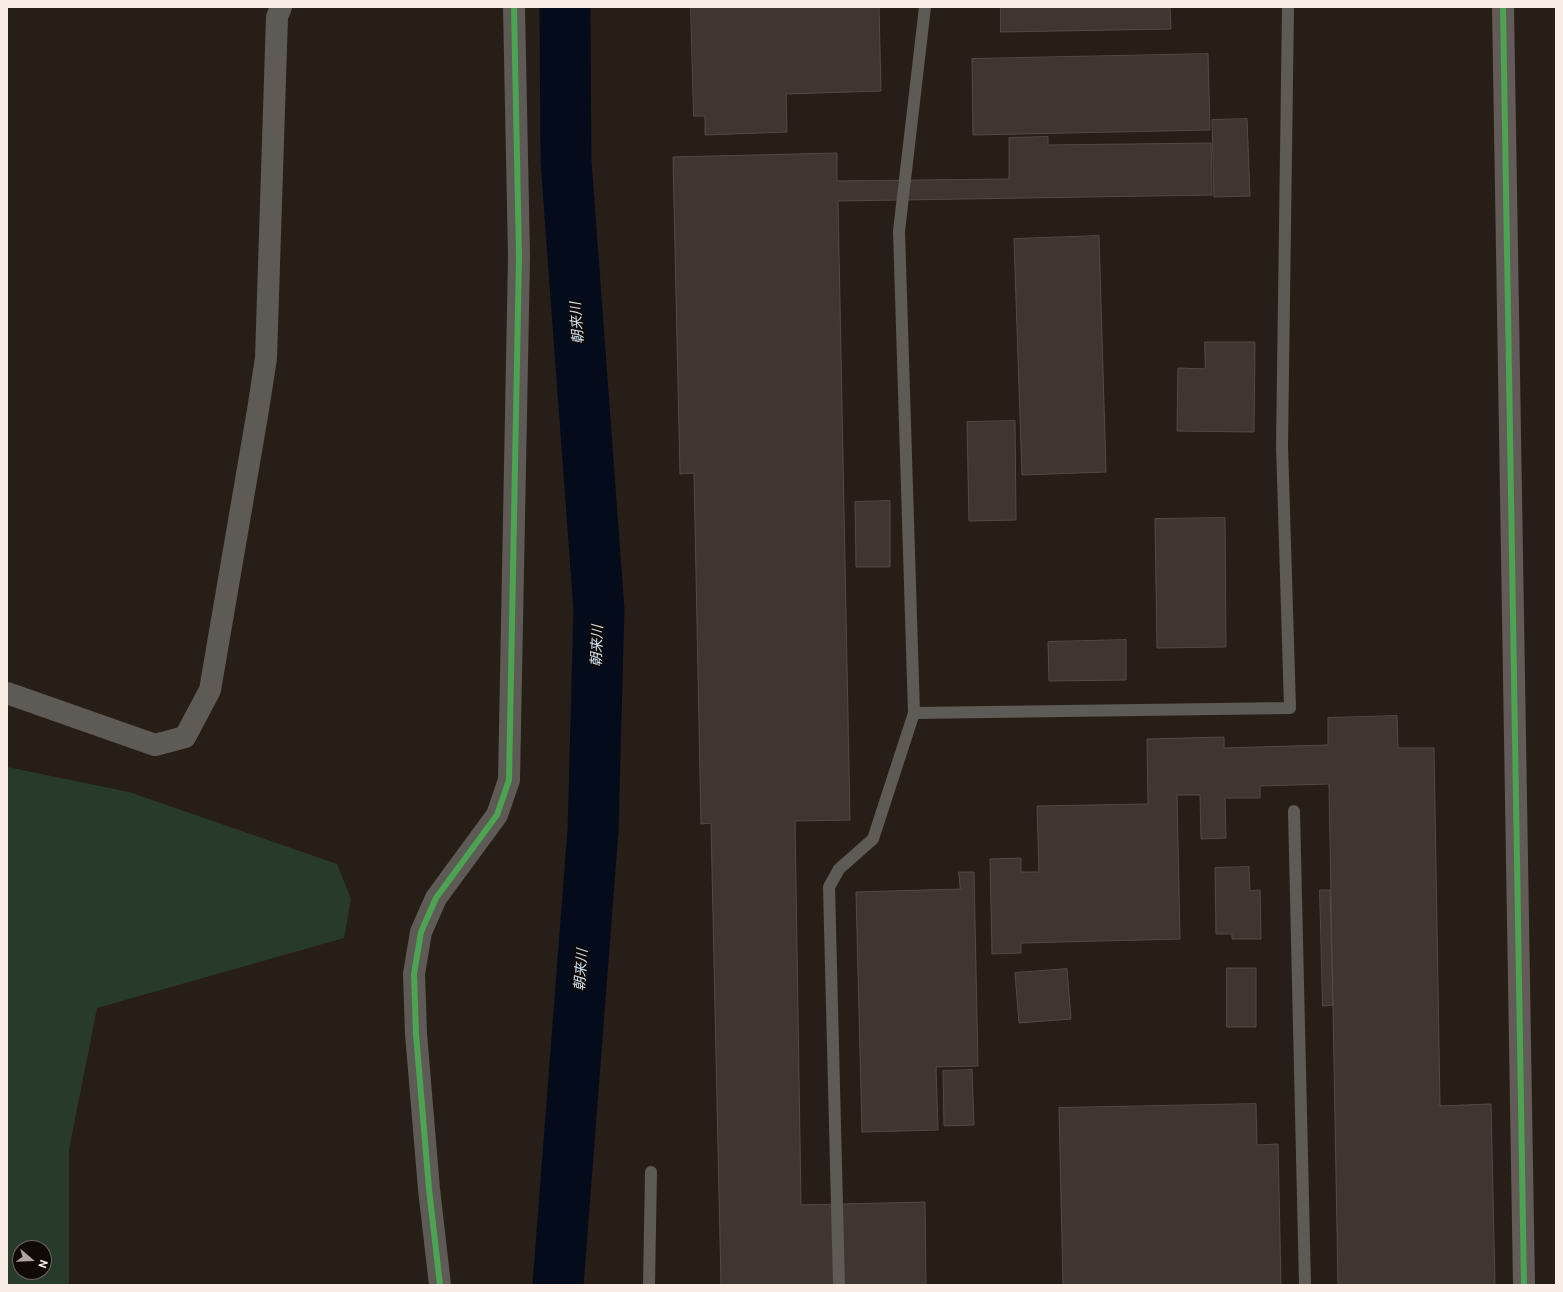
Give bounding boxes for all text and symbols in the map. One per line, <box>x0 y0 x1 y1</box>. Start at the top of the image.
water label: 朝来川 <box>568 301 588 345</box>
water label: 朝来川 <box>589 625 607 667</box>
water label: 朝来川 <box>572 948 592 992</box>
north arrow <box>12 1240 52 1280</box>
text: N <box>35 1258 50 1270</box>

